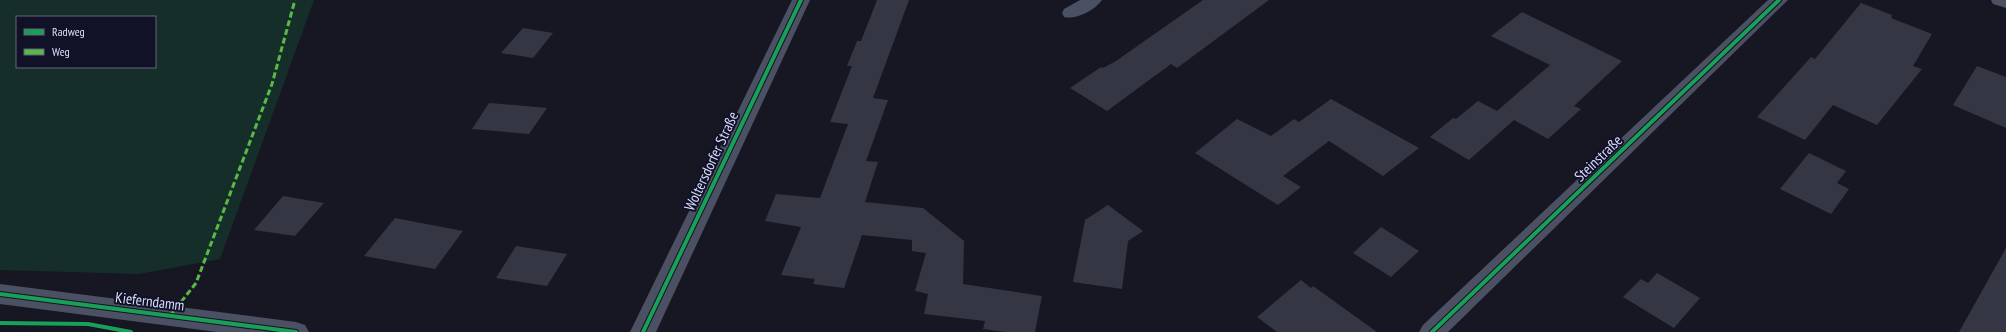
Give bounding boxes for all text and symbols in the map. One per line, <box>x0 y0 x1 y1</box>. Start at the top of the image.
legend <box>16 16 156 68</box>
text: Radweg <box>52 24 85 39</box>
text: Weg <box>52 44 70 59</box>
street label: Woltersdorfer Straße <box>680 108 742 214</box>
street label: Steinstraße <box>1570 131 1626 185</box>
street label: Kieferndamm <box>114 287 186 315</box>

